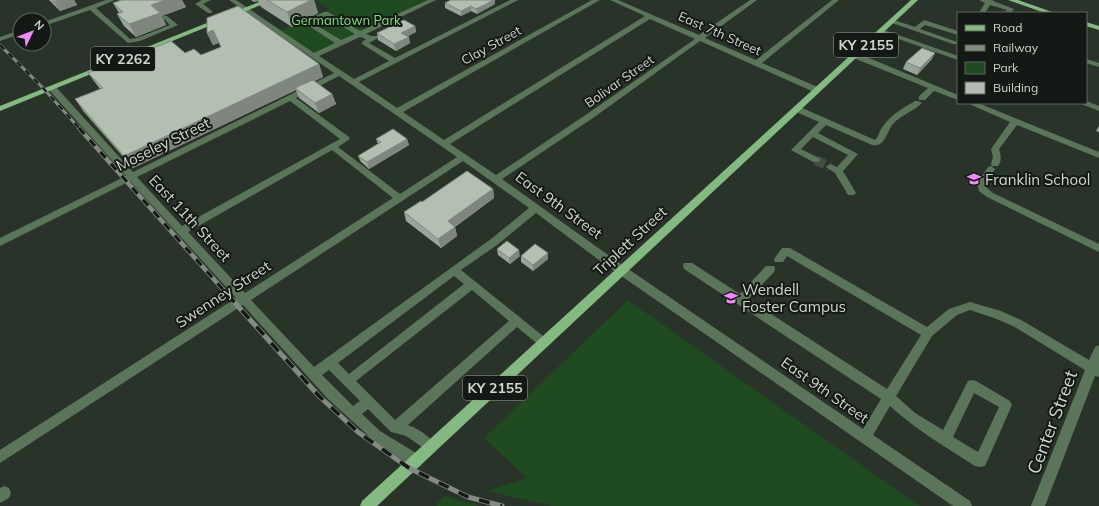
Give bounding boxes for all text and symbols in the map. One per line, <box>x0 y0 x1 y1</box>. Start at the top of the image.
street label: East 7th Street <box>676 8 764 59</box>
north arrow <box>12 12 52 52</box>
park label: Germantown Park <box>291 12 401 28</box>
legend <box>957 12 1087 104</box>
text: N <box>31 17 47 33</box>
text: Road <box>993 20 1022 35</box>
street label: Clay Street <box>458 22 524 68</box>
road number: KY 2155 <box>834 33 898 57</box>
text: Railway <box>993 40 1039 55</box>
road number: KY 2262 <box>91 47 155 71</box>
street label: Bolivar Street <box>581 51 657 111</box>
text: Park <box>993 60 1019 75</box>
text: Building <box>993 80 1038 95</box>
street label: Moseley Street <box>113 113 213 175</box>
street label: East 9th Street <box>512 167 606 243</box>
place label: Franklin School <box>985 170 1090 189</box>
street label: East 11th Street <box>145 171 235 265</box>
school or university icon: Franklin School <box>966 171 982 187</box>
street label: Triplett Street <box>589 202 671 280</box>
street label: Swenney Street <box>172 256 274 332</box>
place label: Wendell Foster Campus <box>742 280 846 316</box>
school or university icon: Wendell Foster Campus <box>723 290 739 306</box>
street label: East 9th Street <box>777 353 873 427</box>
street label: Center Street <box>1022 367 1082 477</box>
road number: KY 2155 <box>463 376 527 400</box>

